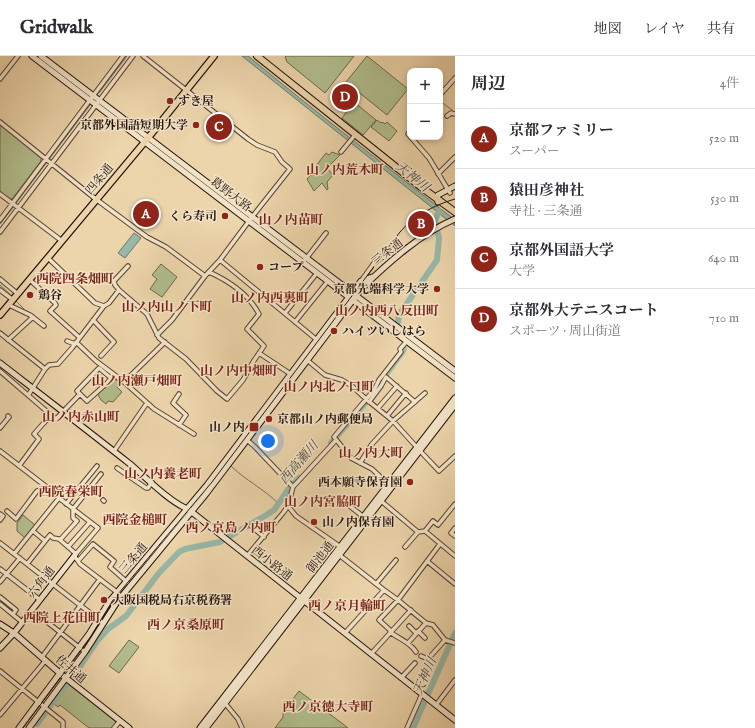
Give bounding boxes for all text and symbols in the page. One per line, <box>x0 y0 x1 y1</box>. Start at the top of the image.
text: Gridwalk <box>20 16 93 40</box>
text: 地図 <box>594 20 622 38</box>
text: レイヤ <box>644 20 685 38</box>
text: 共有 <box>707 20 735 38</box>
map controls <box>407 68 443 140</box>
button: + <box>407 68 443 104</box>
text: 周辺 <box>471 74 505 95</box>
text: 4件 <box>720 75 739 92</box>
pin: D <box>332 82 358 112</box>
place label: すき屋 <box>178 94 214 109</box>
marker: すき屋 <box>165 96 175 106</box>
button: − <box>407 104 443 140</box>
pin: C <box>206 112 232 142</box>
place label: 京都外国語短期大学 <box>80 118 188 133</box>
marker: 京都外国語短期大学 <box>191 120 201 130</box>
text: 京都ファミリー <box>509 121 614 140</box>
text: A <box>480 130 488 147</box>
text: 520 m <box>709 130 739 147</box>
text: スーパー <box>509 143 560 160</box>
water label: 天神川 <box>392 158 434 197</box>
street label: 四条通 <box>82 161 117 198</box>
district label: 山ノ内荒木町 <box>306 162 384 179</box>
street label: 葛野大路 <box>207 174 254 215</box>
text: 猿田彦神社 <box>509 181 584 200</box>
text: B <box>480 190 488 207</box>
text: 530 m <box>710 190 739 207</box>
pin: A <box>133 199 159 229</box>
text: 寺社 · 三条通 <box>509 203 583 220</box>
place label: くら寿司 <box>169 209 217 224</box>
pin: B <box>408 209 434 239</box>
marker: くら寿司 <box>220 211 230 221</box>
district label: 山ノ内苗町 <box>258 212 324 229</box>
street label: 三条通 <box>369 235 406 269</box>
text: 京都外国語大学 <box>509 241 614 260</box>
text: C <box>479 250 489 267</box>
text: 640 m <box>708 250 739 267</box>
place label: コープ <box>268 260 303 275</box>
marker: コープ <box>255 262 265 272</box>
text: 大学 <box>509 263 535 280</box>
district label: 西院四条畑町 <box>36 271 114 288</box>
place label: 京都先端科学大学 <box>333 282 429 297</box>
marker: 京都先端科学大学 <box>432 284 442 294</box>
place label: 鶏谷 <box>38 288 62 303</box>
marker: 鶏谷 <box>25 290 35 300</box>
district label: 山ノ内西裏町 <box>231 290 309 307</box>
district label: 山ノ内山ノ下町 <box>121 299 213 316</box>
text: 京都外大テニスコート <box>509 301 658 320</box>
district label: 山ノ内西八反田町 <box>335 303 439 320</box>
text: D <box>479 310 489 327</box>
text: 710 m <box>709 310 739 327</box>
text: スポーツ · 周山街道 <box>509 323 621 340</box>
place label: ハイツいしはら <box>342 324 426 339</box>
marker: ハイツいしはら <box>329 326 339 336</box>
district label: 山ノ内中畑町 <box>200 363 278 380</box>
district label: 山ノ内瀬戸畑町 <box>91 373 183 390</box>
district label: 山ノ内北ノ口町 <box>283 379 375 396</box>
district label: 山ノ内赤山町 <box>42 409 120 426</box>
place label: 京都山ノ内郵便局 <box>277 412 373 427</box>
marker: 京都山ノ内郵便局 <box>264 414 274 424</box>
place label: 山ノ内 <box>209 420 245 435</box>
marker: 山ノ内 <box>248 421 260 433</box>
your location <box>258 431 278 451</box>
water label: 西高瀬川 <box>276 436 324 488</box>
district label: 山ノ内大町 <box>338 445 404 462</box>
district label: 山ノ内養老町 <box>124 466 202 483</box>
place label: 西本願寺保育園 <box>318 475 402 490</box>
marker: 西本願寺保育園 <box>405 477 415 487</box>
district label: 西院春栄町 <box>38 484 104 501</box>
district label: 山ノ内宮脇町 <box>284 494 362 511</box>
district label: 西院金槌町 <box>102 512 168 529</box>
place label: 山ノ内保育園 <box>322 515 394 530</box>
marker: 山ノ内保育園 <box>309 517 319 527</box>
district label: 西ノ京島ノ内町 <box>185 520 277 537</box>
street label: 御池通 <box>303 539 337 576</box>
street label: 三条通 <box>116 540 151 577</box>
street label: 西小路通 <box>248 543 295 584</box>
street label: 六角通 <box>24 564 58 601</box>
place label: 大阪国税局右京税務署 <box>112 593 232 608</box>
marker: 大阪国税局右京税務署 <box>99 595 109 605</box>
district label: 西ノ京月輪町 <box>308 598 386 615</box>
district label: 西院上花田町 <box>23 610 101 627</box>
district label: 西ノ京桑原町 <box>147 617 225 634</box>
street label: 佐井通 <box>52 652 89 687</box>
water label: 天神川 <box>410 654 442 698</box>
district label: 西ノ京徳大寺町 <box>282 699 374 716</box>

